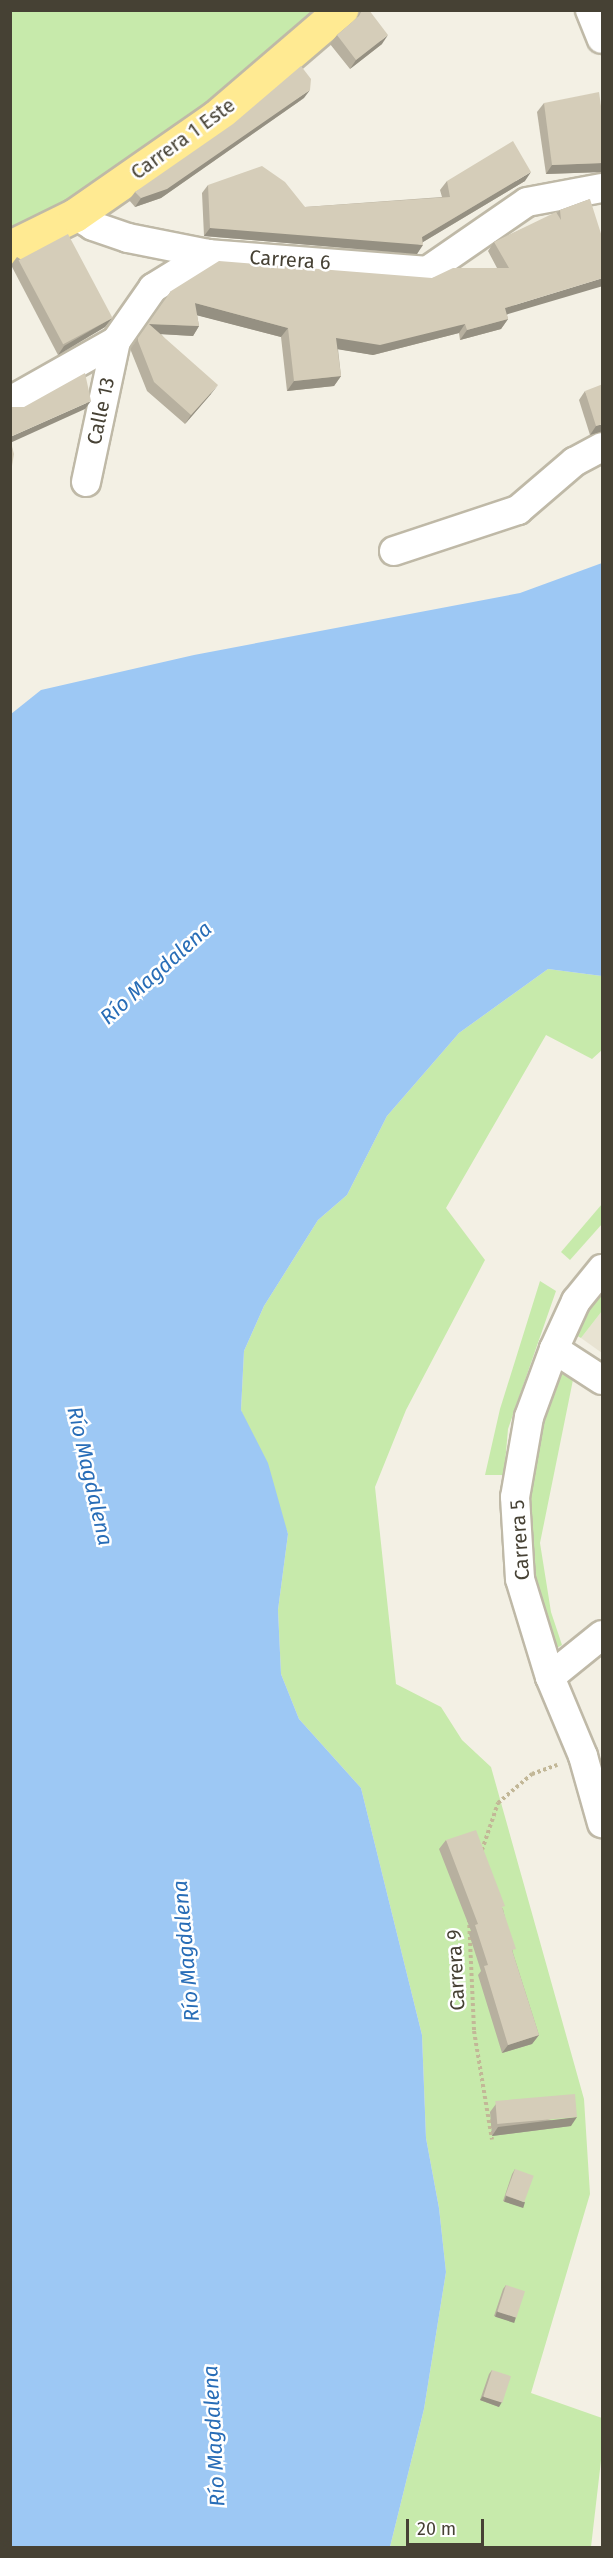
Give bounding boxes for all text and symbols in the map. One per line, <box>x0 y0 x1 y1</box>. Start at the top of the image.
street label: Carrera 1 Este <box>126 93 240 185</box>
street label: Carrera 6 <box>249 245 331 275</box>
street label: Calle 13 <box>82 375 120 447</box>
water label: Río Magdalena <box>95 916 217 1030</box>
water label: Río Magdalena <box>62 1404 118 1548</box>
street label: Carrera 5 <box>505 1499 535 1581</box>
water label: Río Magdalena <box>167 1879 205 2023</box>
street label: Carrera 9 <box>442 1929 470 2011</box>
water label: Río Magdalena <box>198 2365 230 2507</box>
scale bar <box>409 2507 487 2545</box>
text: 20 m <box>417 2518 456 2540</box>

